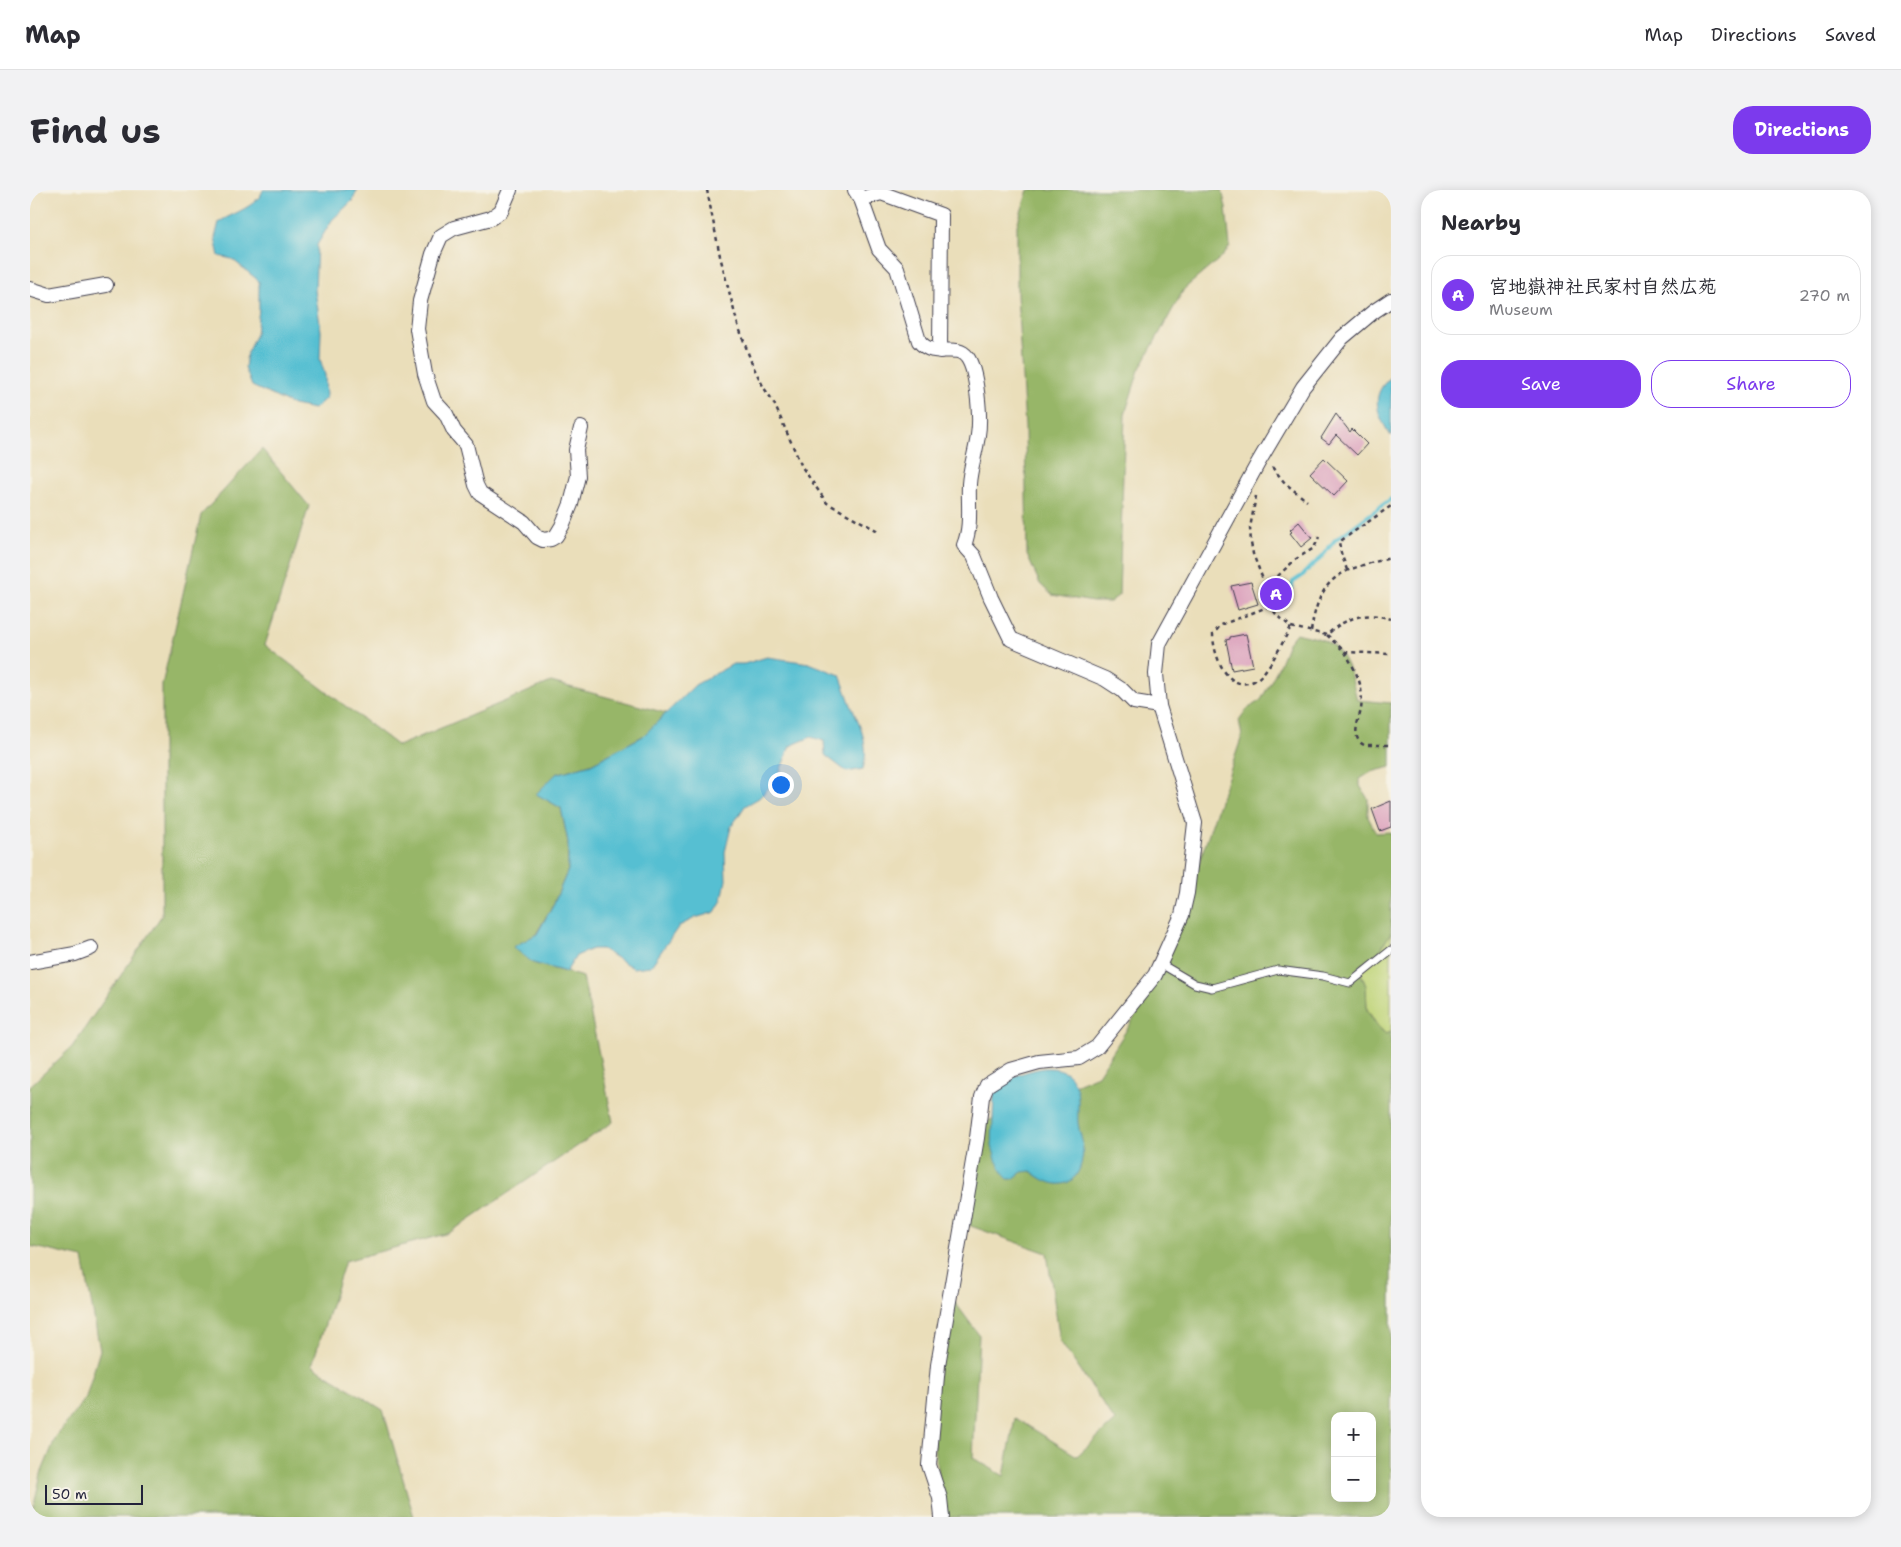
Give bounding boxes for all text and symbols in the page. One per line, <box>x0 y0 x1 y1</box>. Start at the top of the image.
text: Map <box>25 19 81 51</box>
text: Map <box>1645 23 1683 47</box>
text: Directions <box>1711 23 1797 47</box>
text: Saved <box>1825 23 1876 47</box>
button: Directions <box>1733 106 1871 154</box>
text: Find us <box>30 107 161 154</box>
text: Nearby <box>1441 209 1521 237</box>
text: 宮地嶽神社民家村自然広苑 <box>1489 274 1717 299</box>
text: A <box>1452 285 1464 306</box>
text: 270 m <box>1799 285 1850 306</box>
text: Museum <box>1489 299 1553 320</box>
button: Save <box>1441 360 1641 408</box>
button: Share <box>1651 360 1851 408</box>
pin: A <box>1260 575 1292 613</box>
your location <box>768 772 794 798</box>
map controls <box>1331 1412 1376 1502</box>
button: + <box>1331 1412 1376 1457</box>
button: − <box>1331 1457 1376 1502</box>
scale bar <box>45 1482 142 1505</box>
text: 50 m <box>52 1485 87 1503</box>

